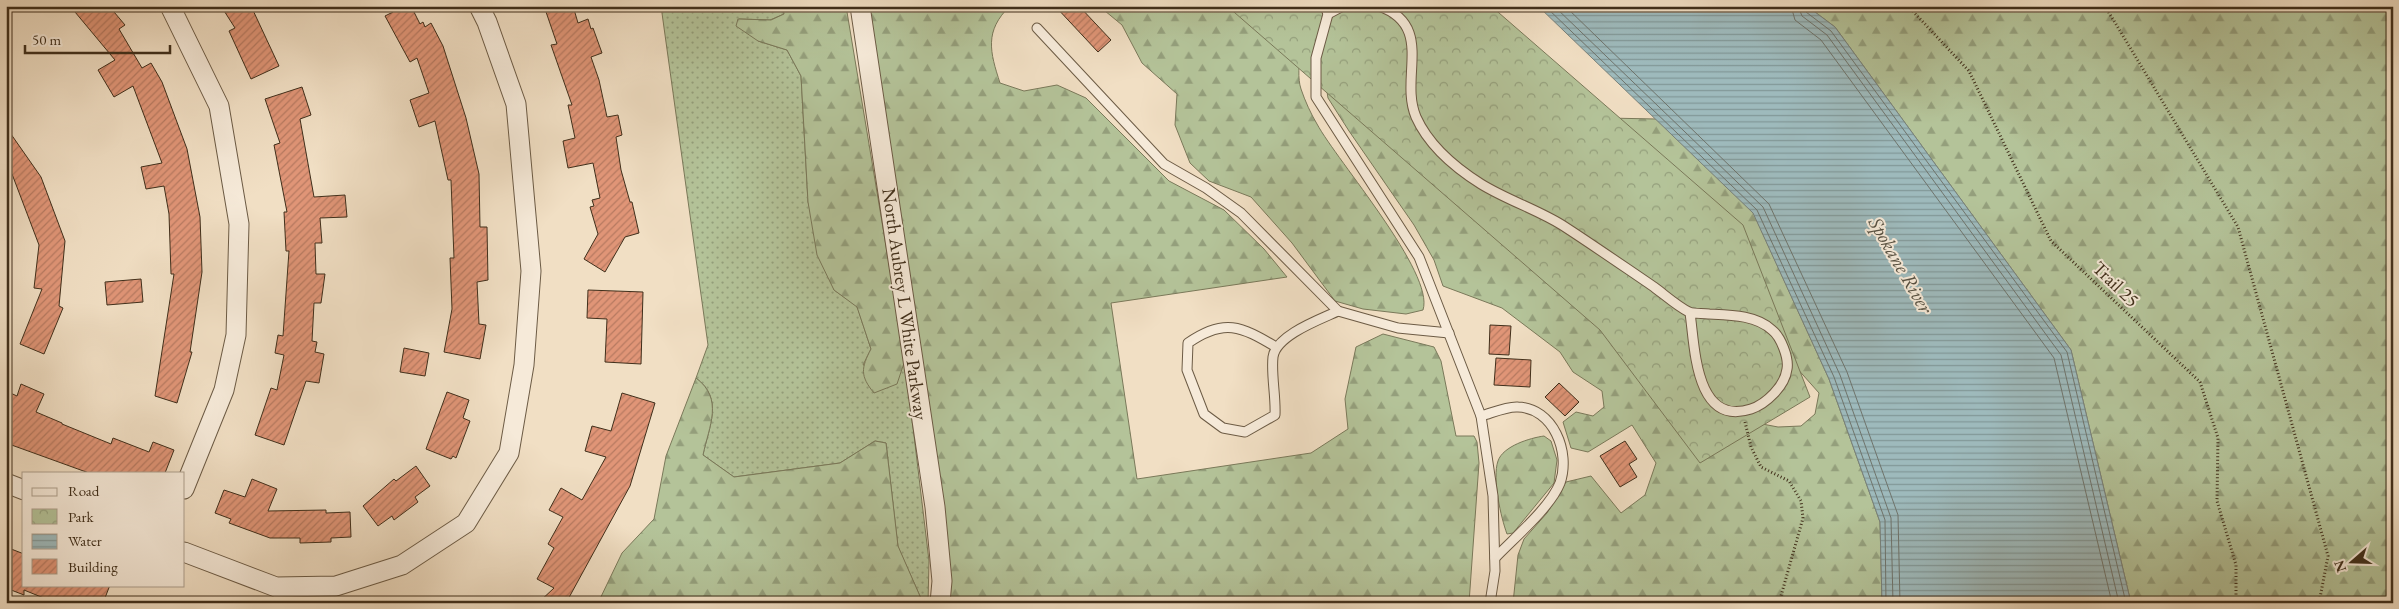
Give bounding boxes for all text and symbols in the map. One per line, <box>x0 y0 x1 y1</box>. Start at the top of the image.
scale bar <box>25 22 170 54</box>
text: 50 m <box>32 30 61 49</box>
street label: North Aubrey L White Parkway <box>876 186 934 422</box>
water label: Spokane River <box>1862 211 1940 319</box>
street label: Trail 25 <box>2087 256 2145 312</box>
legend <box>22 472 185 586</box>
text: Road <box>68 481 100 500</box>
text: Park <box>68 507 95 526</box>
text: Water <box>68 531 102 550</box>
north arrow <box>2326 536 2376 586</box>
text: Building <box>68 557 118 576</box>
text: N <box>2329 557 2350 575</box>

